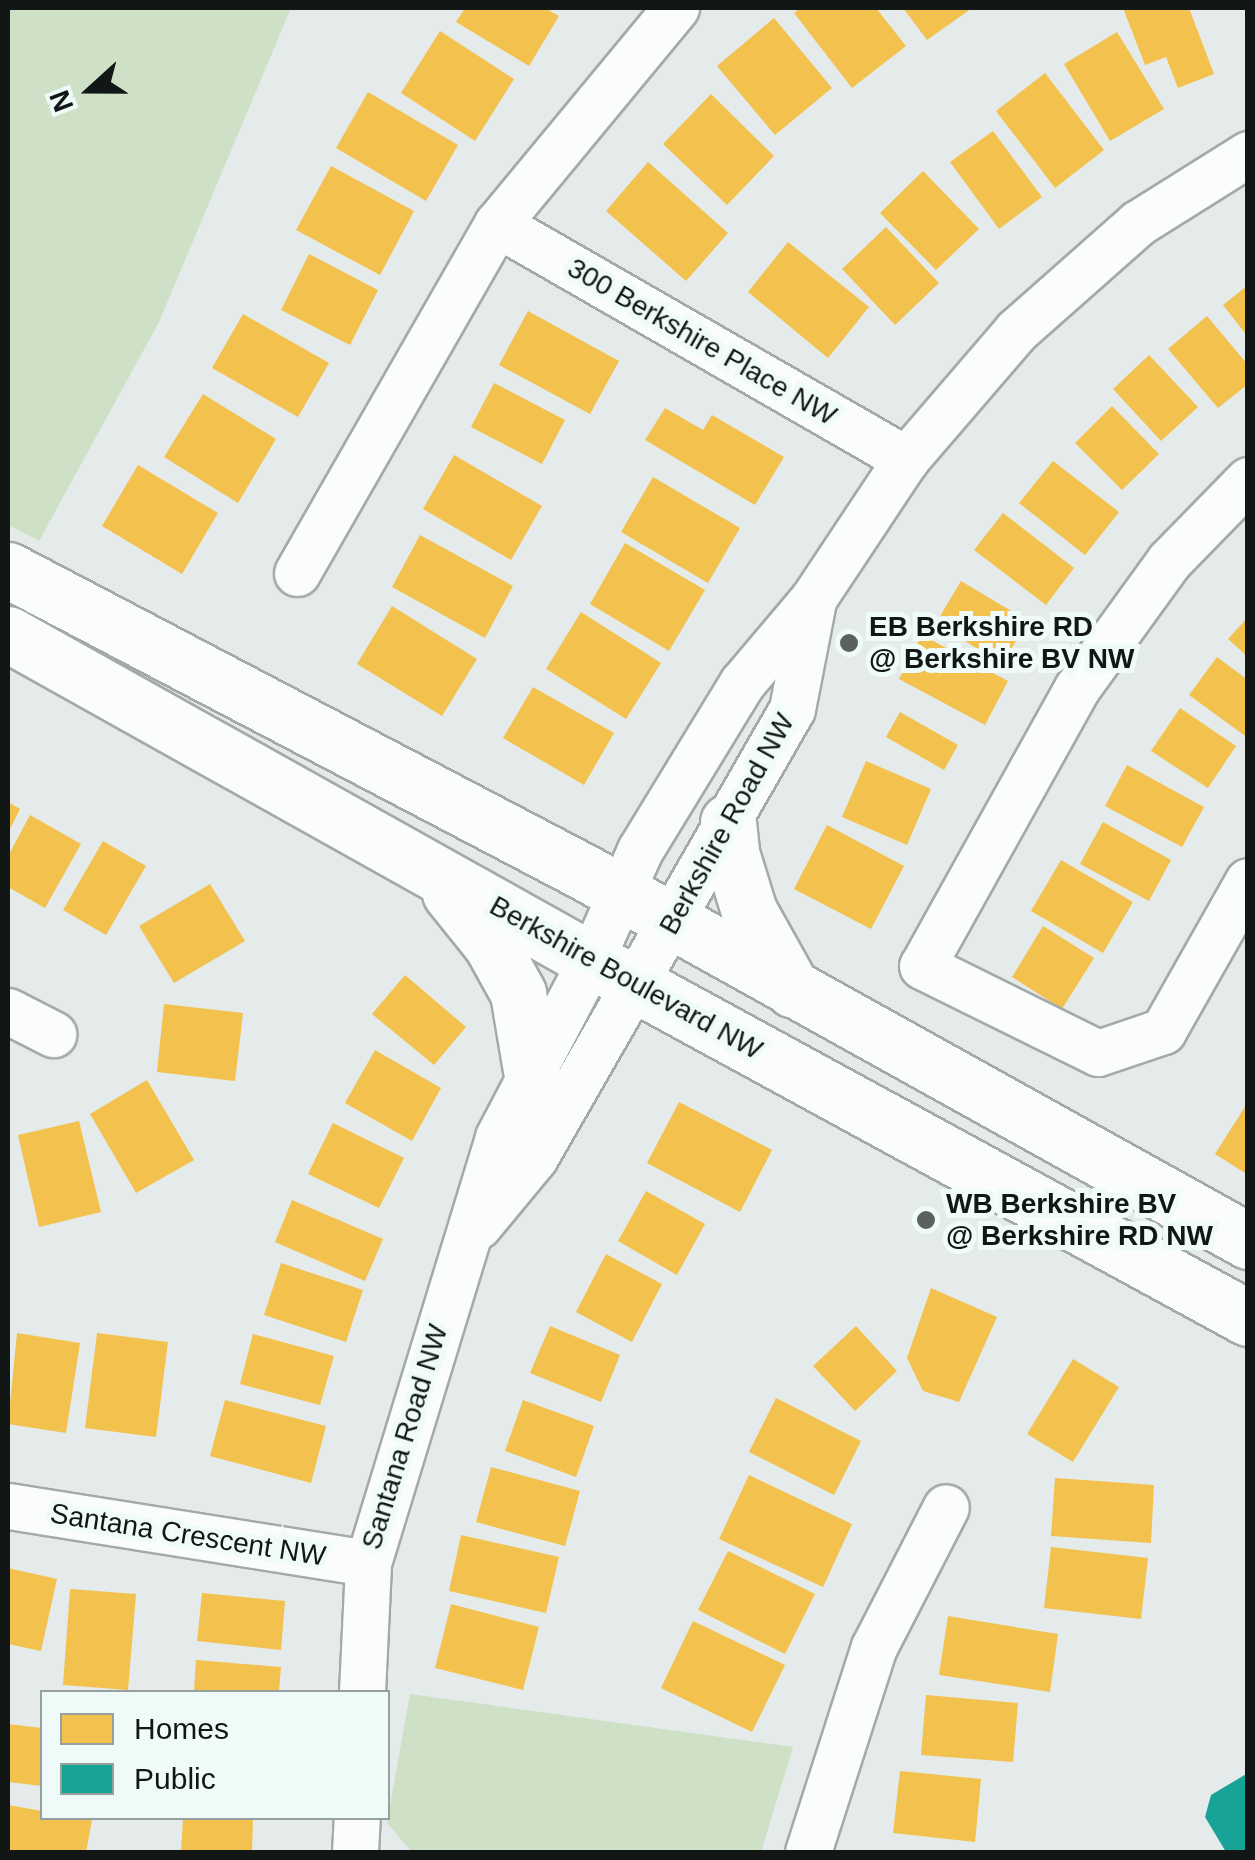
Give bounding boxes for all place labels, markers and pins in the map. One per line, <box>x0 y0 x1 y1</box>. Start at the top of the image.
place label: EB Berkshire RD @ Berkshire BV NW <box>869 610 1134 676</box>
marker: EB Berkshire RD @ Berkshire BV NW <box>838 632 860 654</box>
place label: WB Berkshire BV @ Berkshire RD NW <box>946 1187 1213 1253</box>
marker: WB Berkshire BV @ Berkshire RD NW <box>915 1209 937 1231</box>

